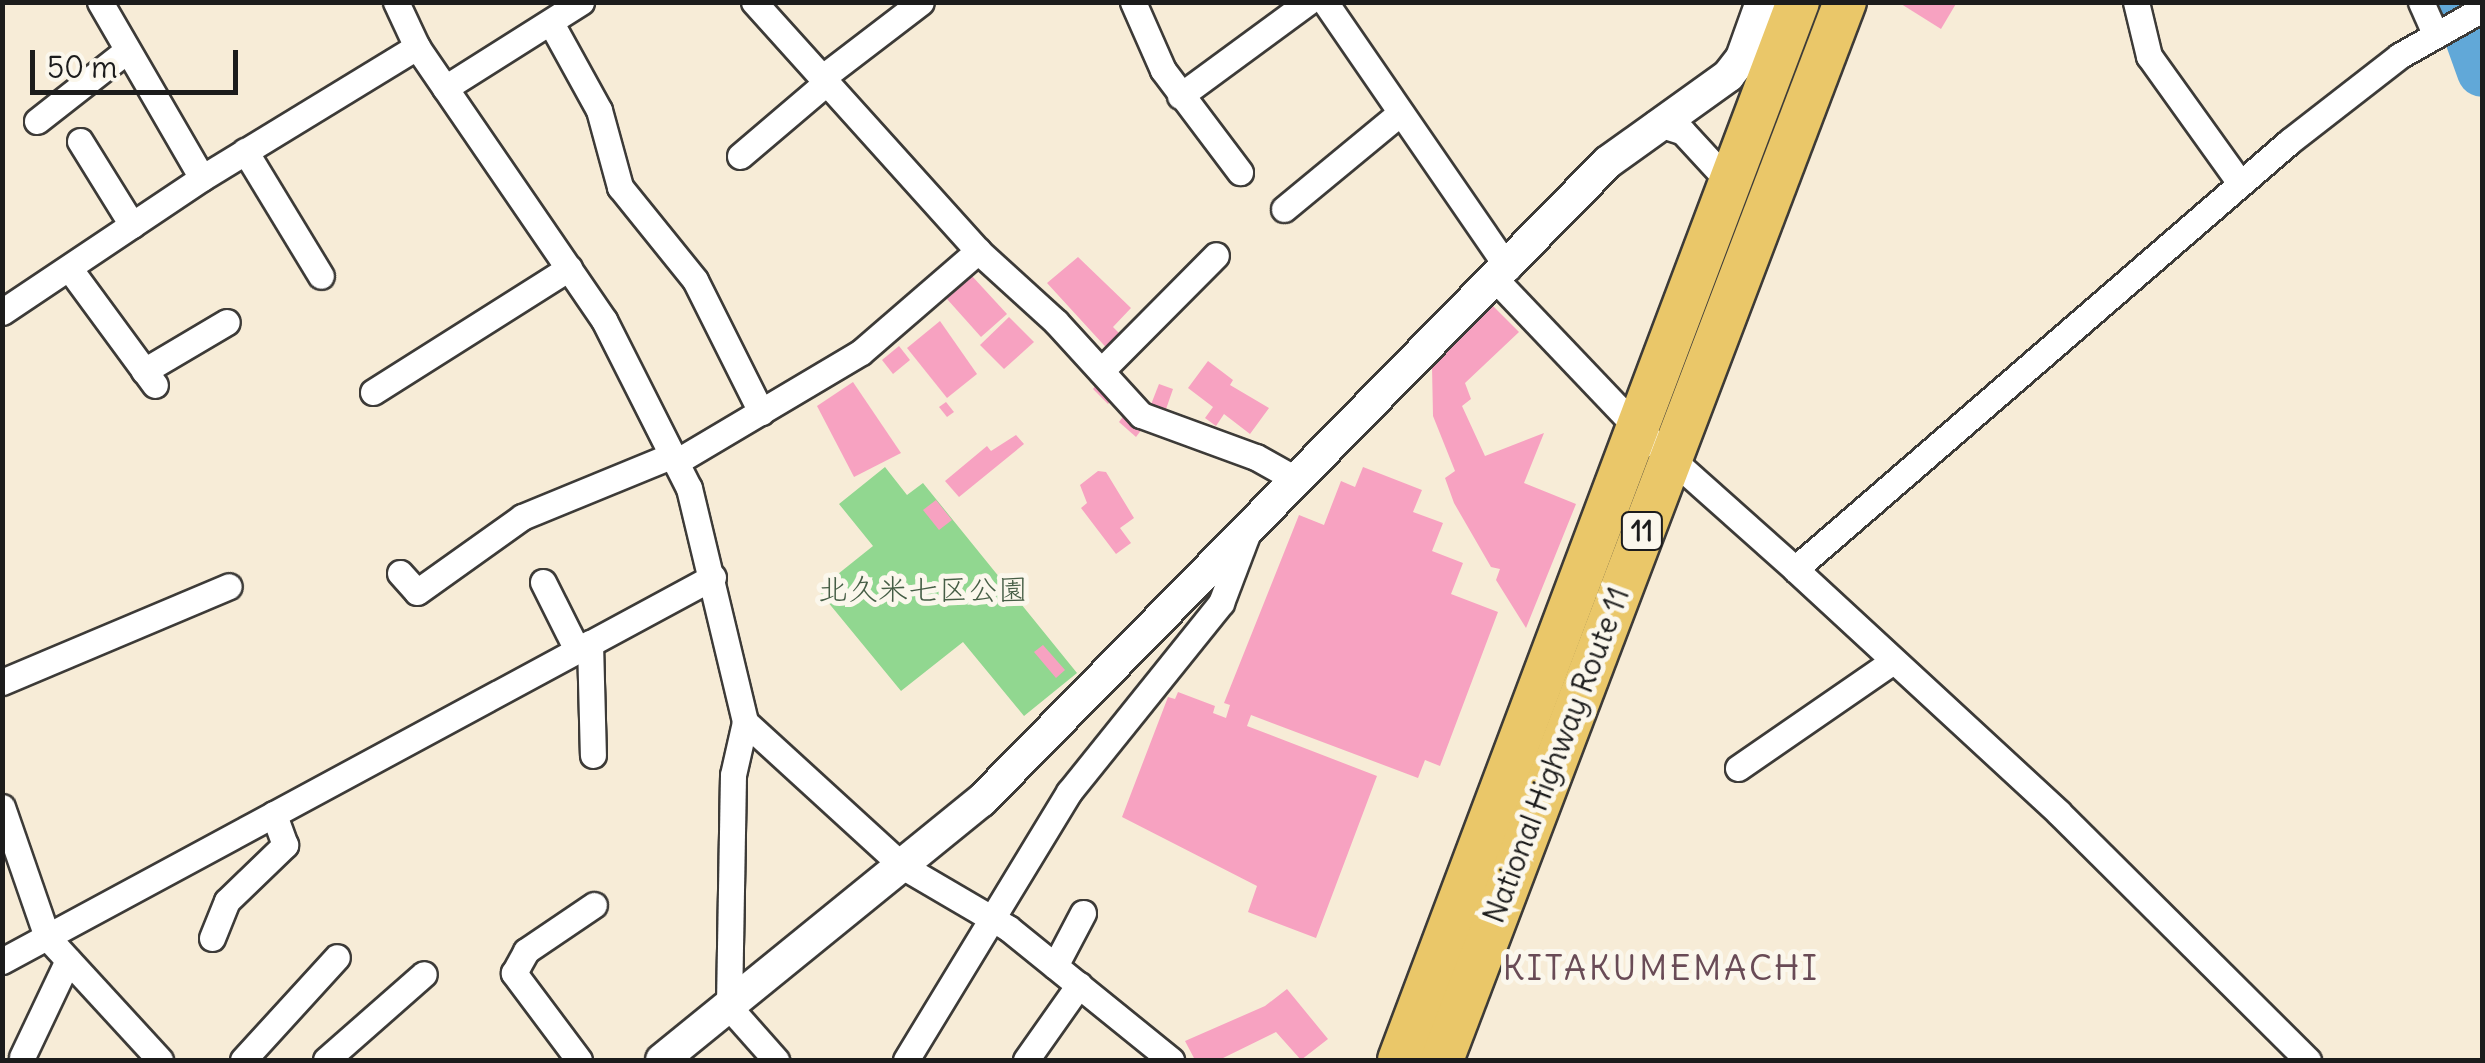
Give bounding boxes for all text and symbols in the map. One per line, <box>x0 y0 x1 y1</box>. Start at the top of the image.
scale bar <box>35 30 242 92</box>
text: 50 m <box>47 48 117 86</box>
road number: 11 <box>1620 508 1664 554</box>
park label: 北久米七区公園 <box>818 571 1028 607</box>
street label: National Highway Route 11 <box>1475 582 1637 928</box>
district label: KITAKUMEMACHI <box>1503 946 1819 988</box>

